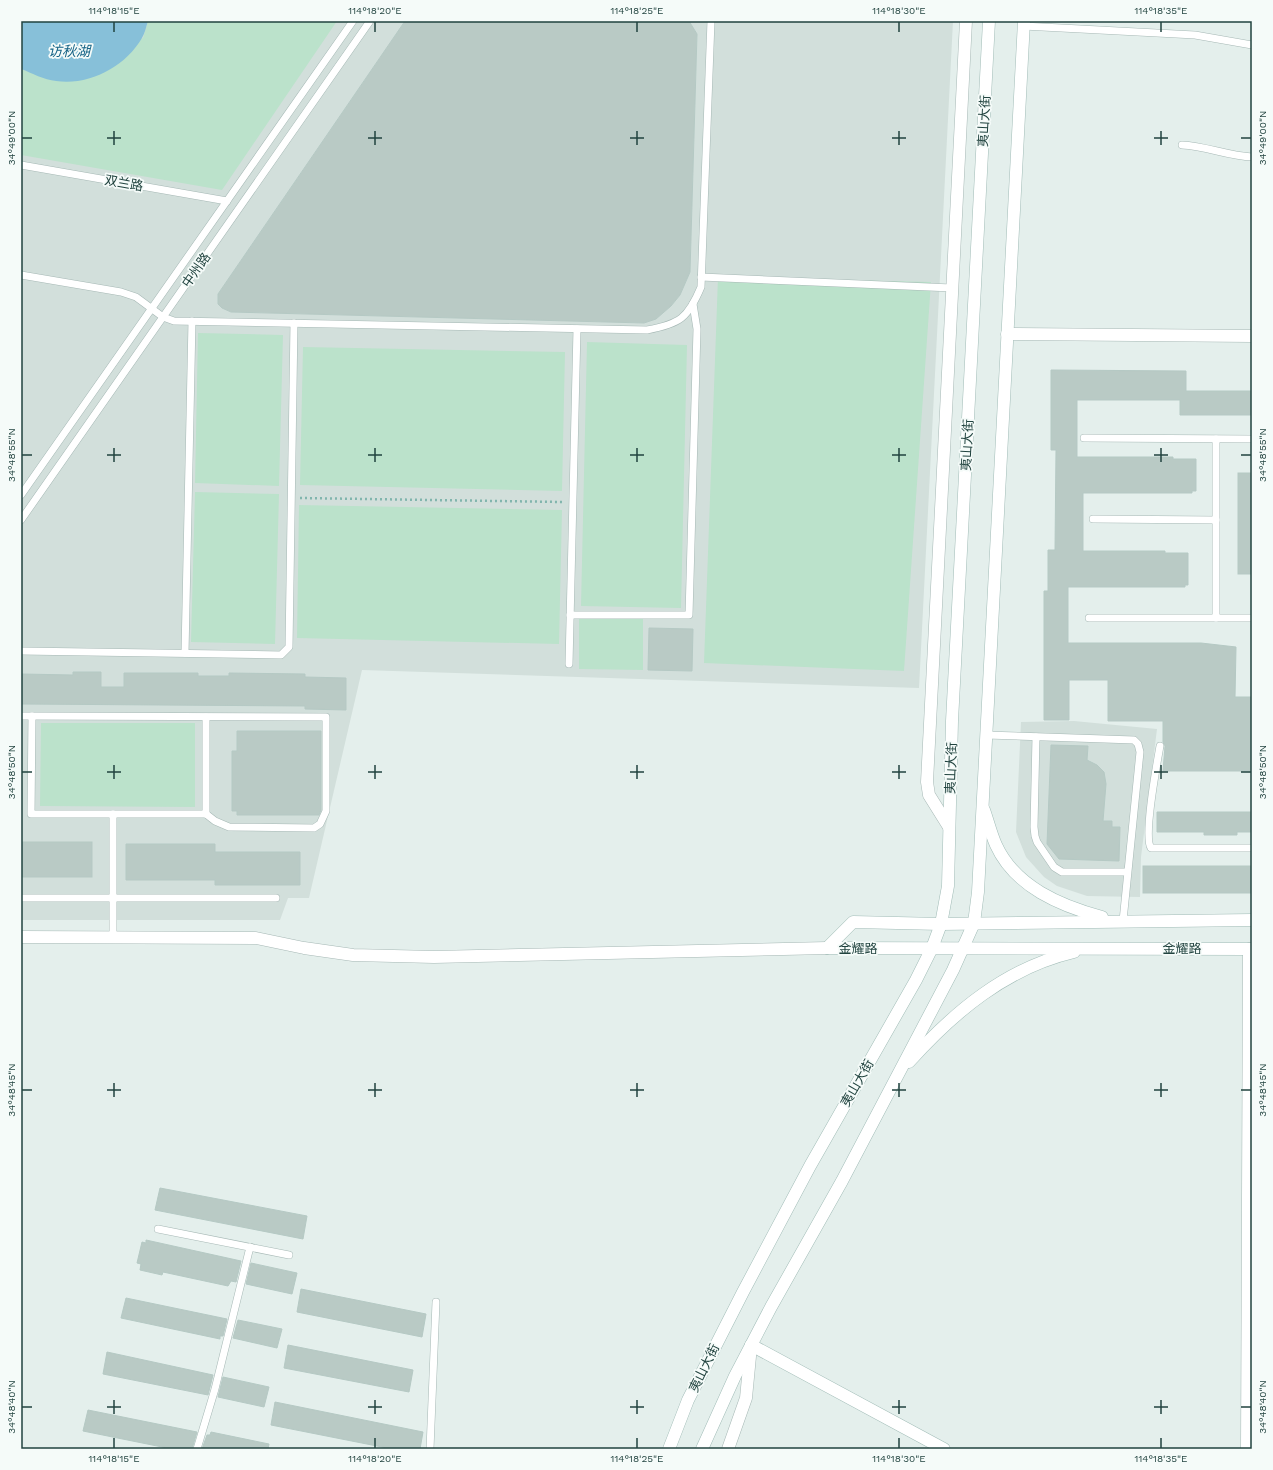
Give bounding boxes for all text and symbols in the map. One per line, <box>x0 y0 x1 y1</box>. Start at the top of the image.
text: 114°18'15"E <box>88 5 140 16</box>
text: 114°18'20"E <box>348 5 402 16</box>
text: 114°18'25"E <box>611 5 663 16</box>
text: 114°18'30"E <box>872 5 926 16</box>
text: 114°18'35"E <box>1135 5 1187 16</box>
water label: 访秋湖 <box>48 43 92 59</box>
street label: 夷山大街 <box>975 95 993 147</box>
text: 34°49'00"N <box>6 111 17 165</box>
text: 34°49'00"N <box>1257 111 1268 165</box>
street label: 双兰路 <box>103 172 145 194</box>
street label: 中州路 <box>179 250 213 290</box>
street label: 夷山大街 <box>958 419 976 471</box>
text: 34°48'55"N <box>6 428 17 482</box>
text: 34°48'55"N <box>1257 428 1268 482</box>
street label: 夷山大街 <box>943 742 959 794</box>
text: 34°48'50"N <box>6 745 17 799</box>
text: 34°48'50"N <box>1257 745 1268 799</box>
street label: 金耀路 <box>838 941 878 956</box>
street label: 金耀路 <box>1162 941 1202 956</box>
street label: 夷山大街 <box>838 1057 876 1109</box>
text: 34°48'45"N <box>6 1063 17 1117</box>
text: 34°48'45"N <box>1257 1063 1268 1117</box>
street label: 夷山大街 <box>686 1341 722 1395</box>
text: 34°48'40"N <box>6 1380 17 1434</box>
text: 34°48'40"N <box>1257 1380 1268 1434</box>
text: 114°18'15"E <box>88 1453 140 1464</box>
text: 114°18'20"E <box>348 1453 402 1464</box>
text: 114°18'25"E <box>611 1453 663 1464</box>
text: 114°18'30"E <box>872 1453 926 1464</box>
text: 114°18'35"E <box>1135 1453 1187 1464</box>

